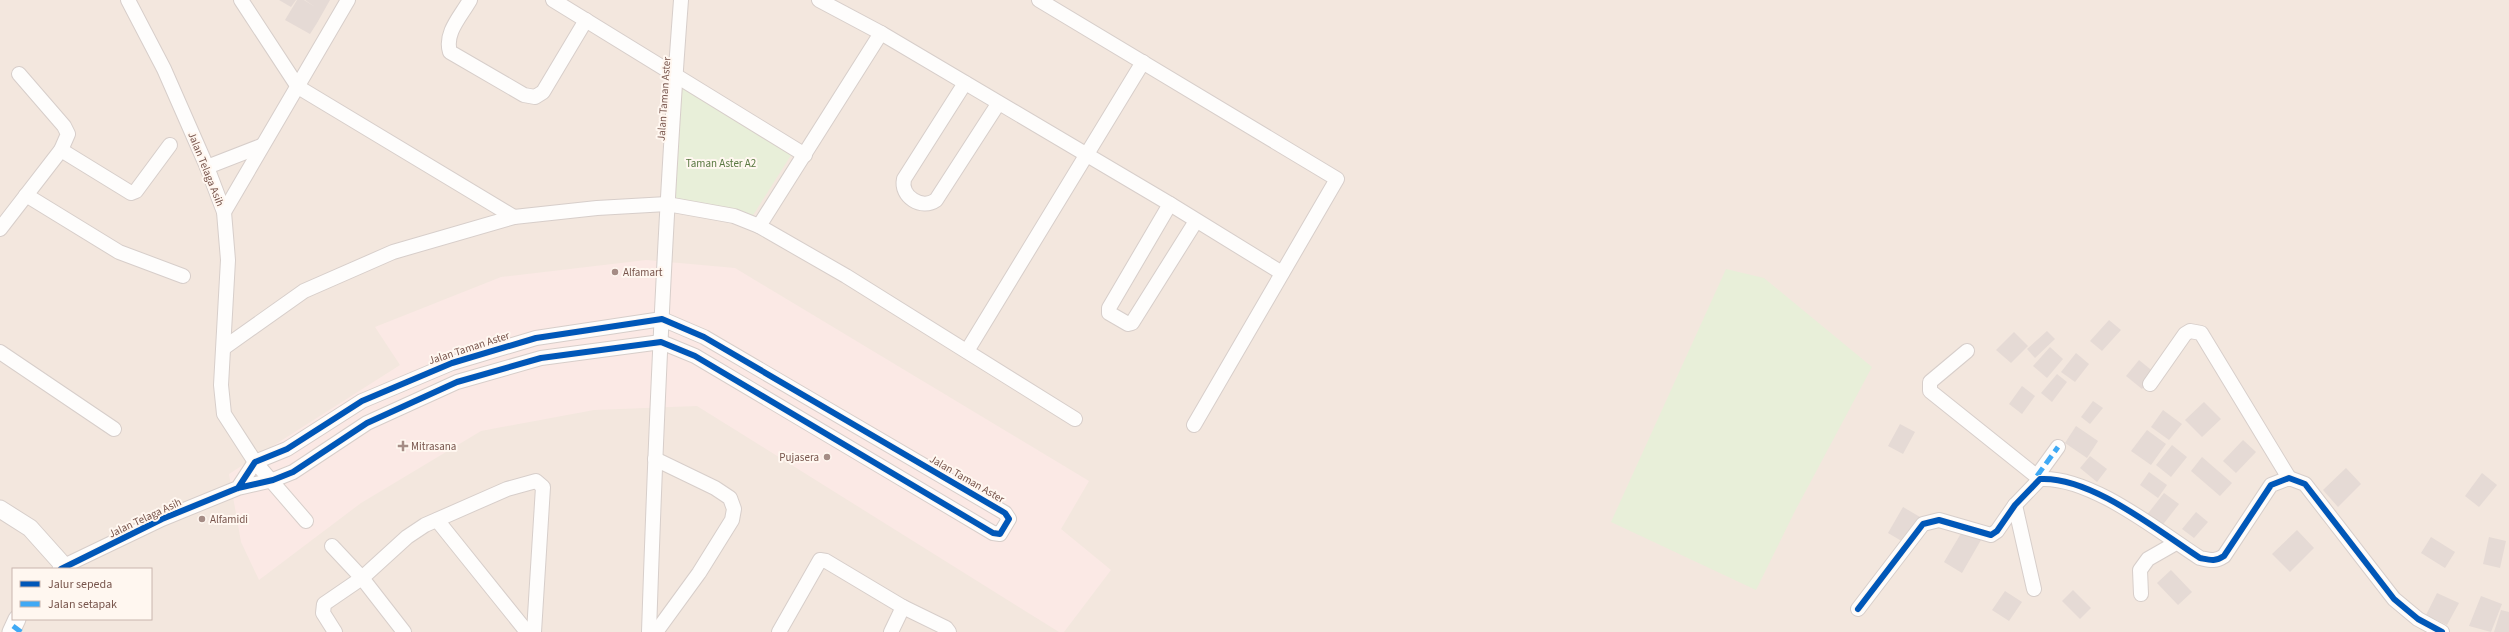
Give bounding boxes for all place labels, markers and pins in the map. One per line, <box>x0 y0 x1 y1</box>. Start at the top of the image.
place label: Alfamart <box>623 265 663 280</box>
marker: Alfamart <box>610 267 620 277</box>
place label: Mitrasana <box>411 439 456 454</box>
marker: Mitrasana <box>398 441 408 451</box>
place label: Pujasera <box>779 450 819 465</box>
marker: Pujasera <box>822 452 832 462</box>
place label: Alfamidi <box>210 512 248 527</box>
marker: Alfamidi <box>197 514 207 524</box>

